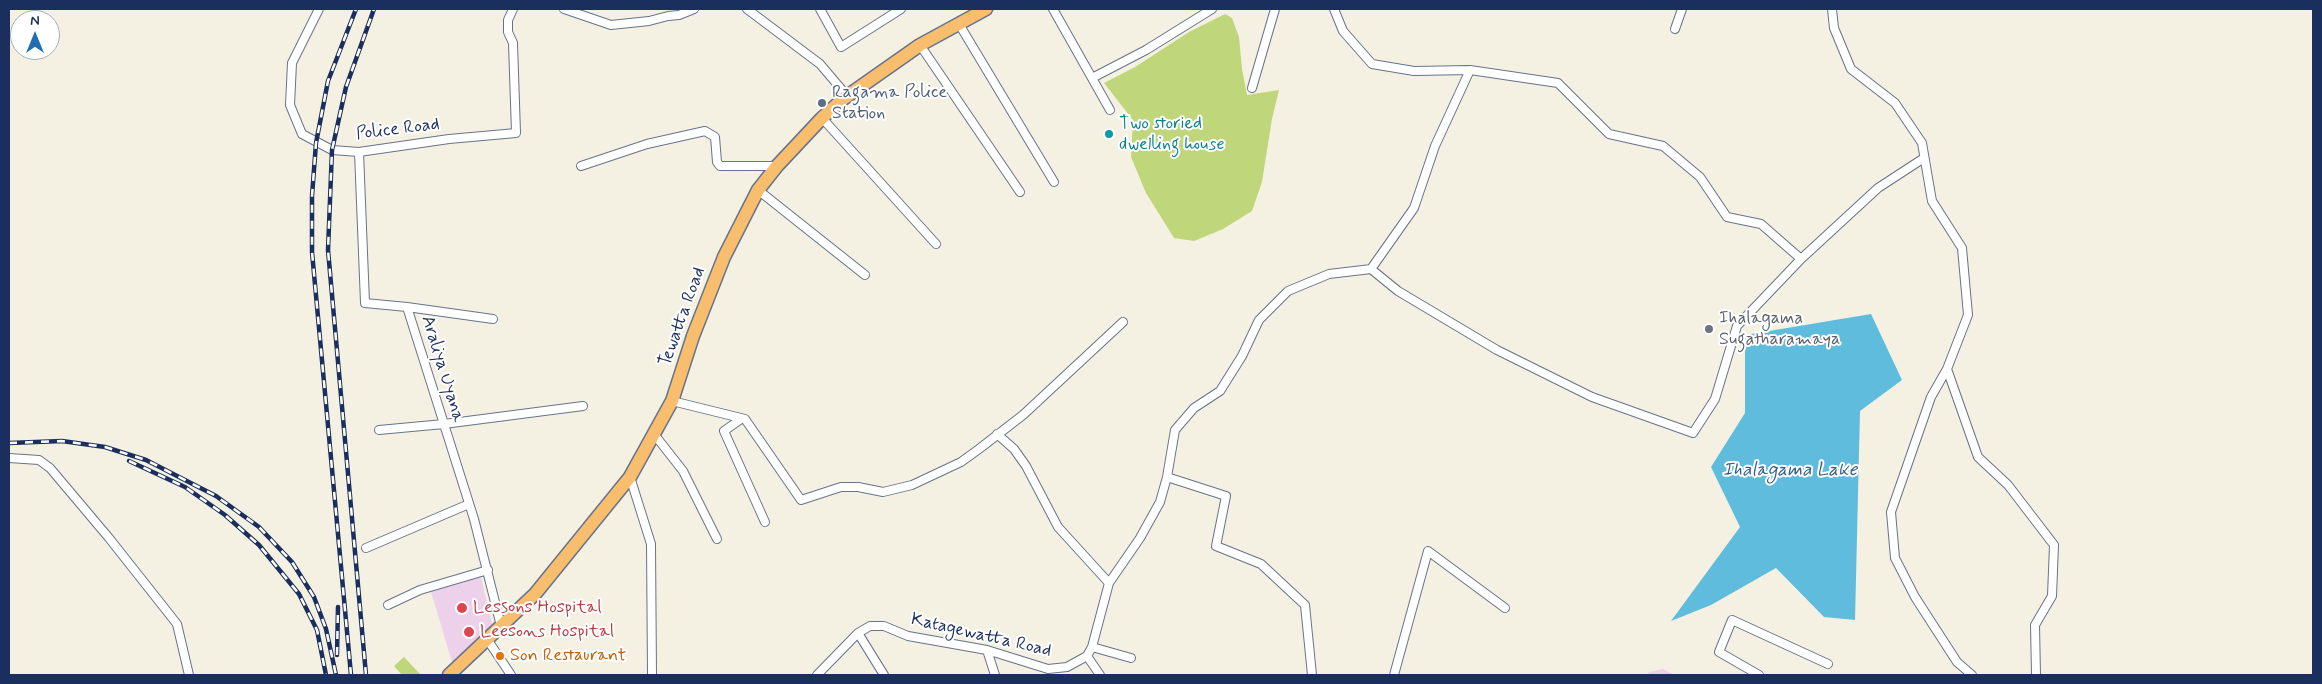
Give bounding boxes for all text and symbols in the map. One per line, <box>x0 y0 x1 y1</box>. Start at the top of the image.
north arrow <box>10 10 60 60</box>
text: N <box>30 12 40 30</box>
place label: Ragama Police Station <box>832 82 947 125</box>
marker: Ragama Police Station <box>816 97 828 109</box>
place label: Two storied dwelling house <box>1119 113 1225 156</box>
street label: Police Road <box>355 114 441 146</box>
marker: Two storied dwelling house <box>1103 128 1115 140</box>
street label: Tewatta Road <box>655 264 711 370</box>
place label: Ihalagama Sugatharamaya <box>1719 308 1840 350</box>
street label: Araliya Uyana <box>416 313 468 425</box>
marker: Ihalagama Sugatharamaya <box>1703 323 1715 335</box>
water label: Ihalagama Lake <box>1723 460 1857 482</box>
place label: Lessons Hospital <box>473 597 602 619</box>
marker: Lessons Hospital <box>455 601 469 615</box>
street label: Katagewatta Road <box>909 609 1053 663</box>
place label: Leesons Hospital <box>480 621 614 643</box>
marker: Leesons Hospital <box>462 625 476 639</box>
place label: Son Restaurant <box>510 645 626 667</box>
marker: Son Restaurant <box>494 650 506 662</box>

